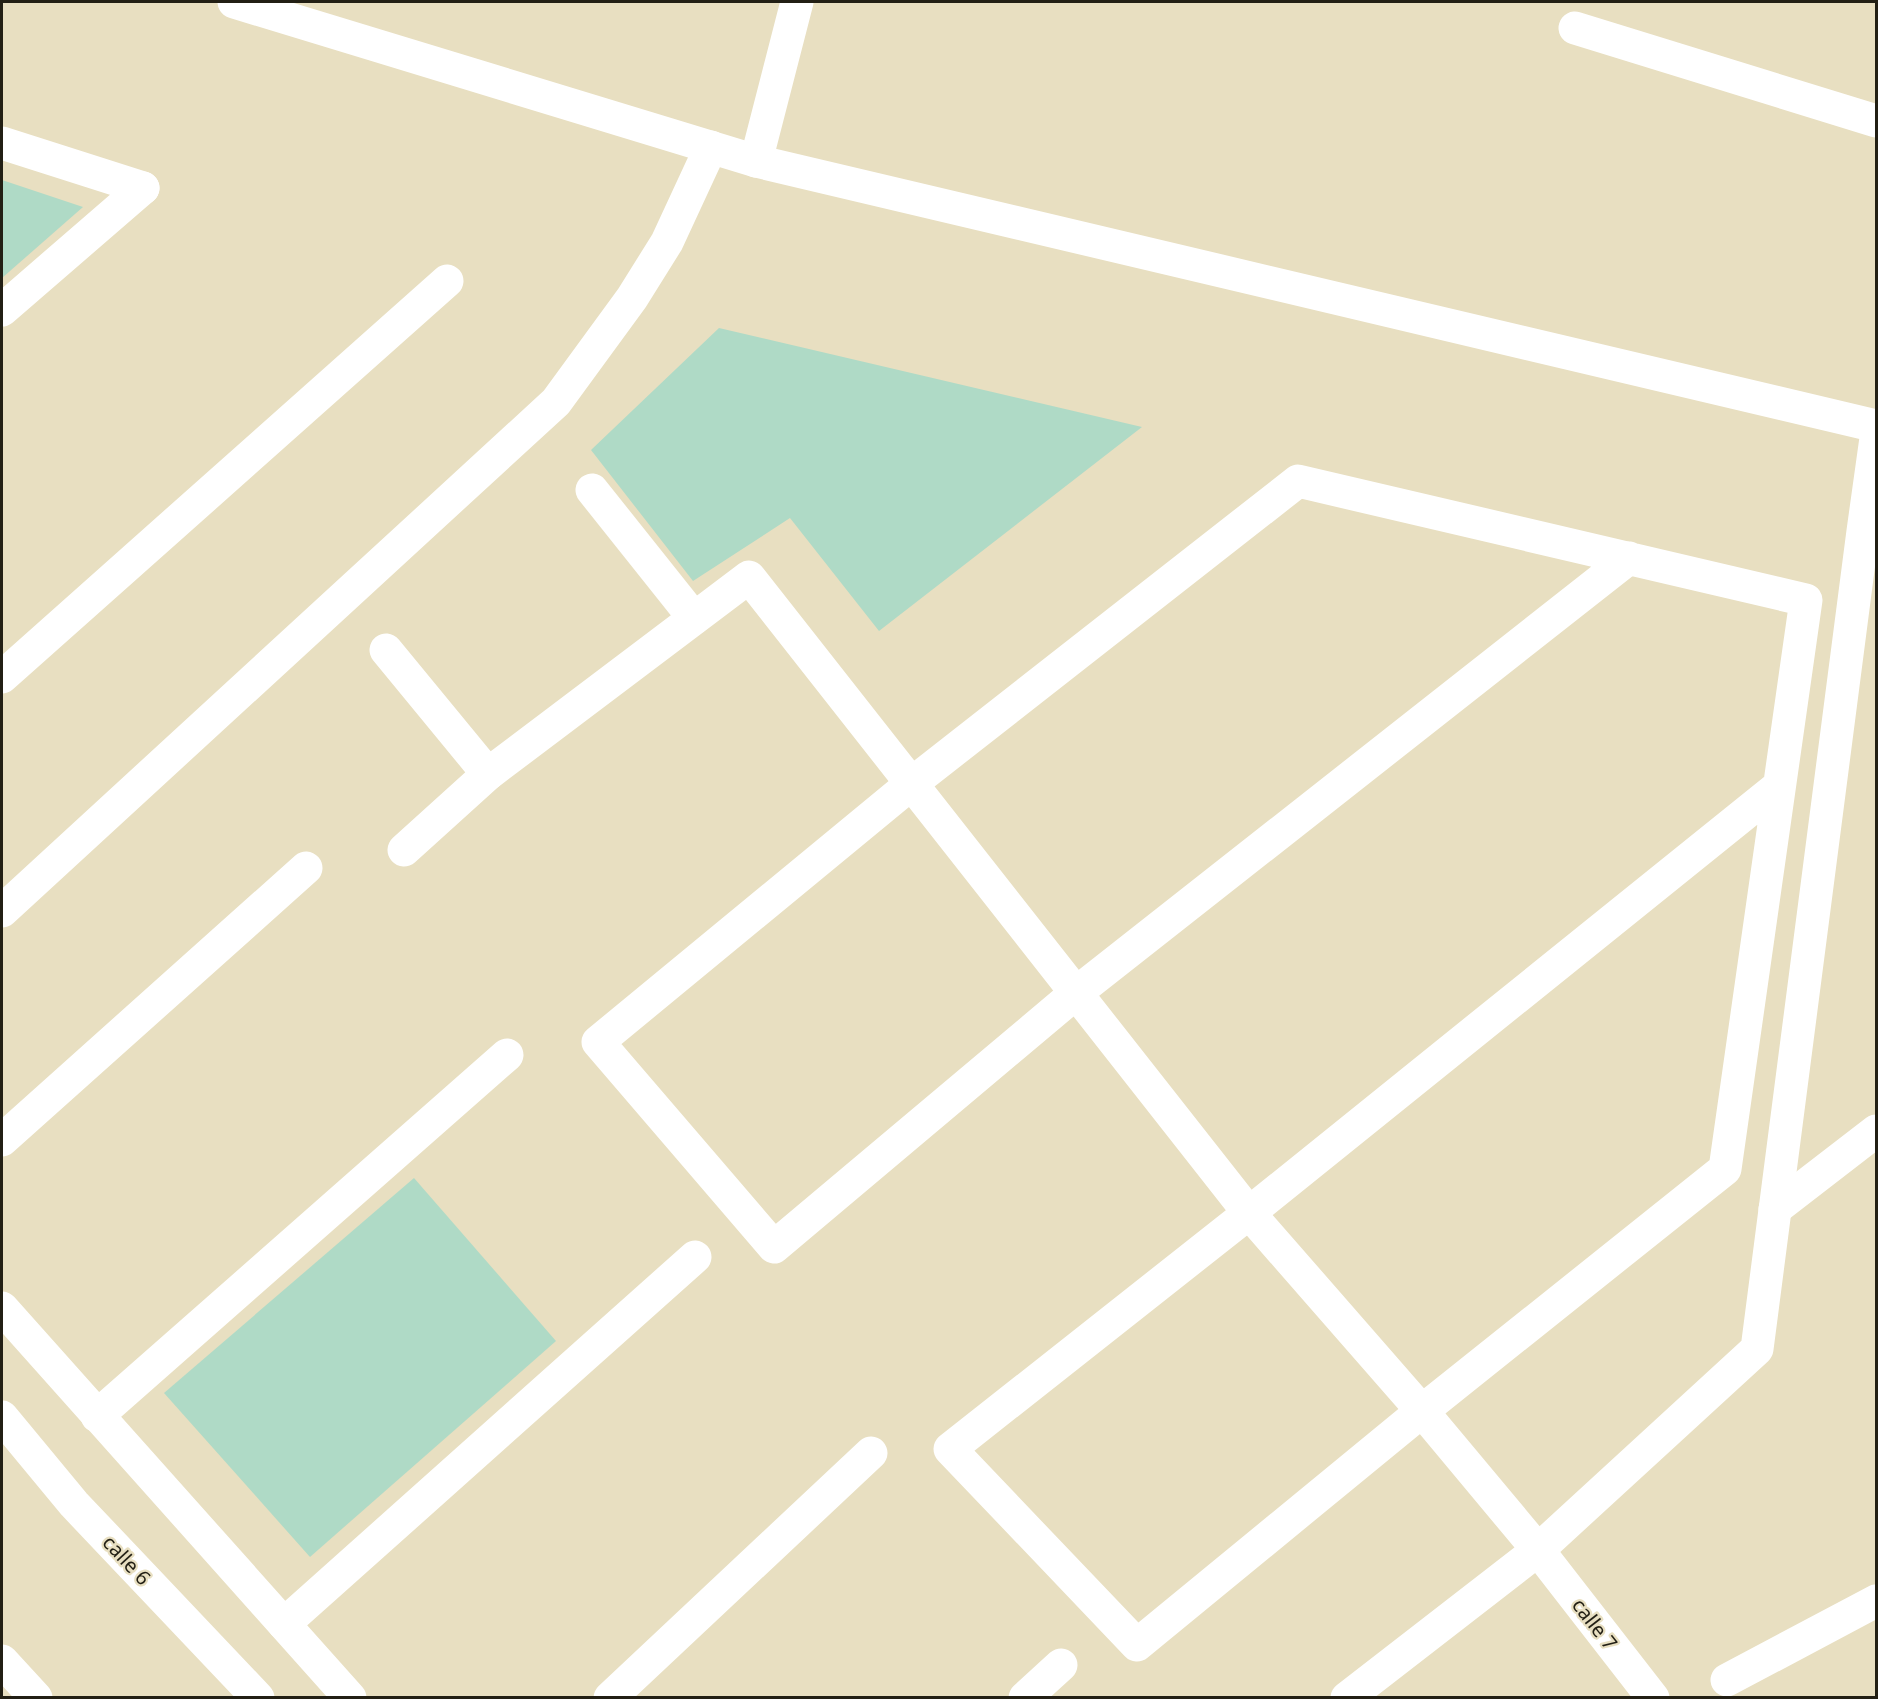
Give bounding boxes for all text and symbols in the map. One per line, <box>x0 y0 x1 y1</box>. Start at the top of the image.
street label: calle 6 <box>97 1529 157 1591</box>
street label: calle 7 <box>1566 1592 1624 1656</box>

